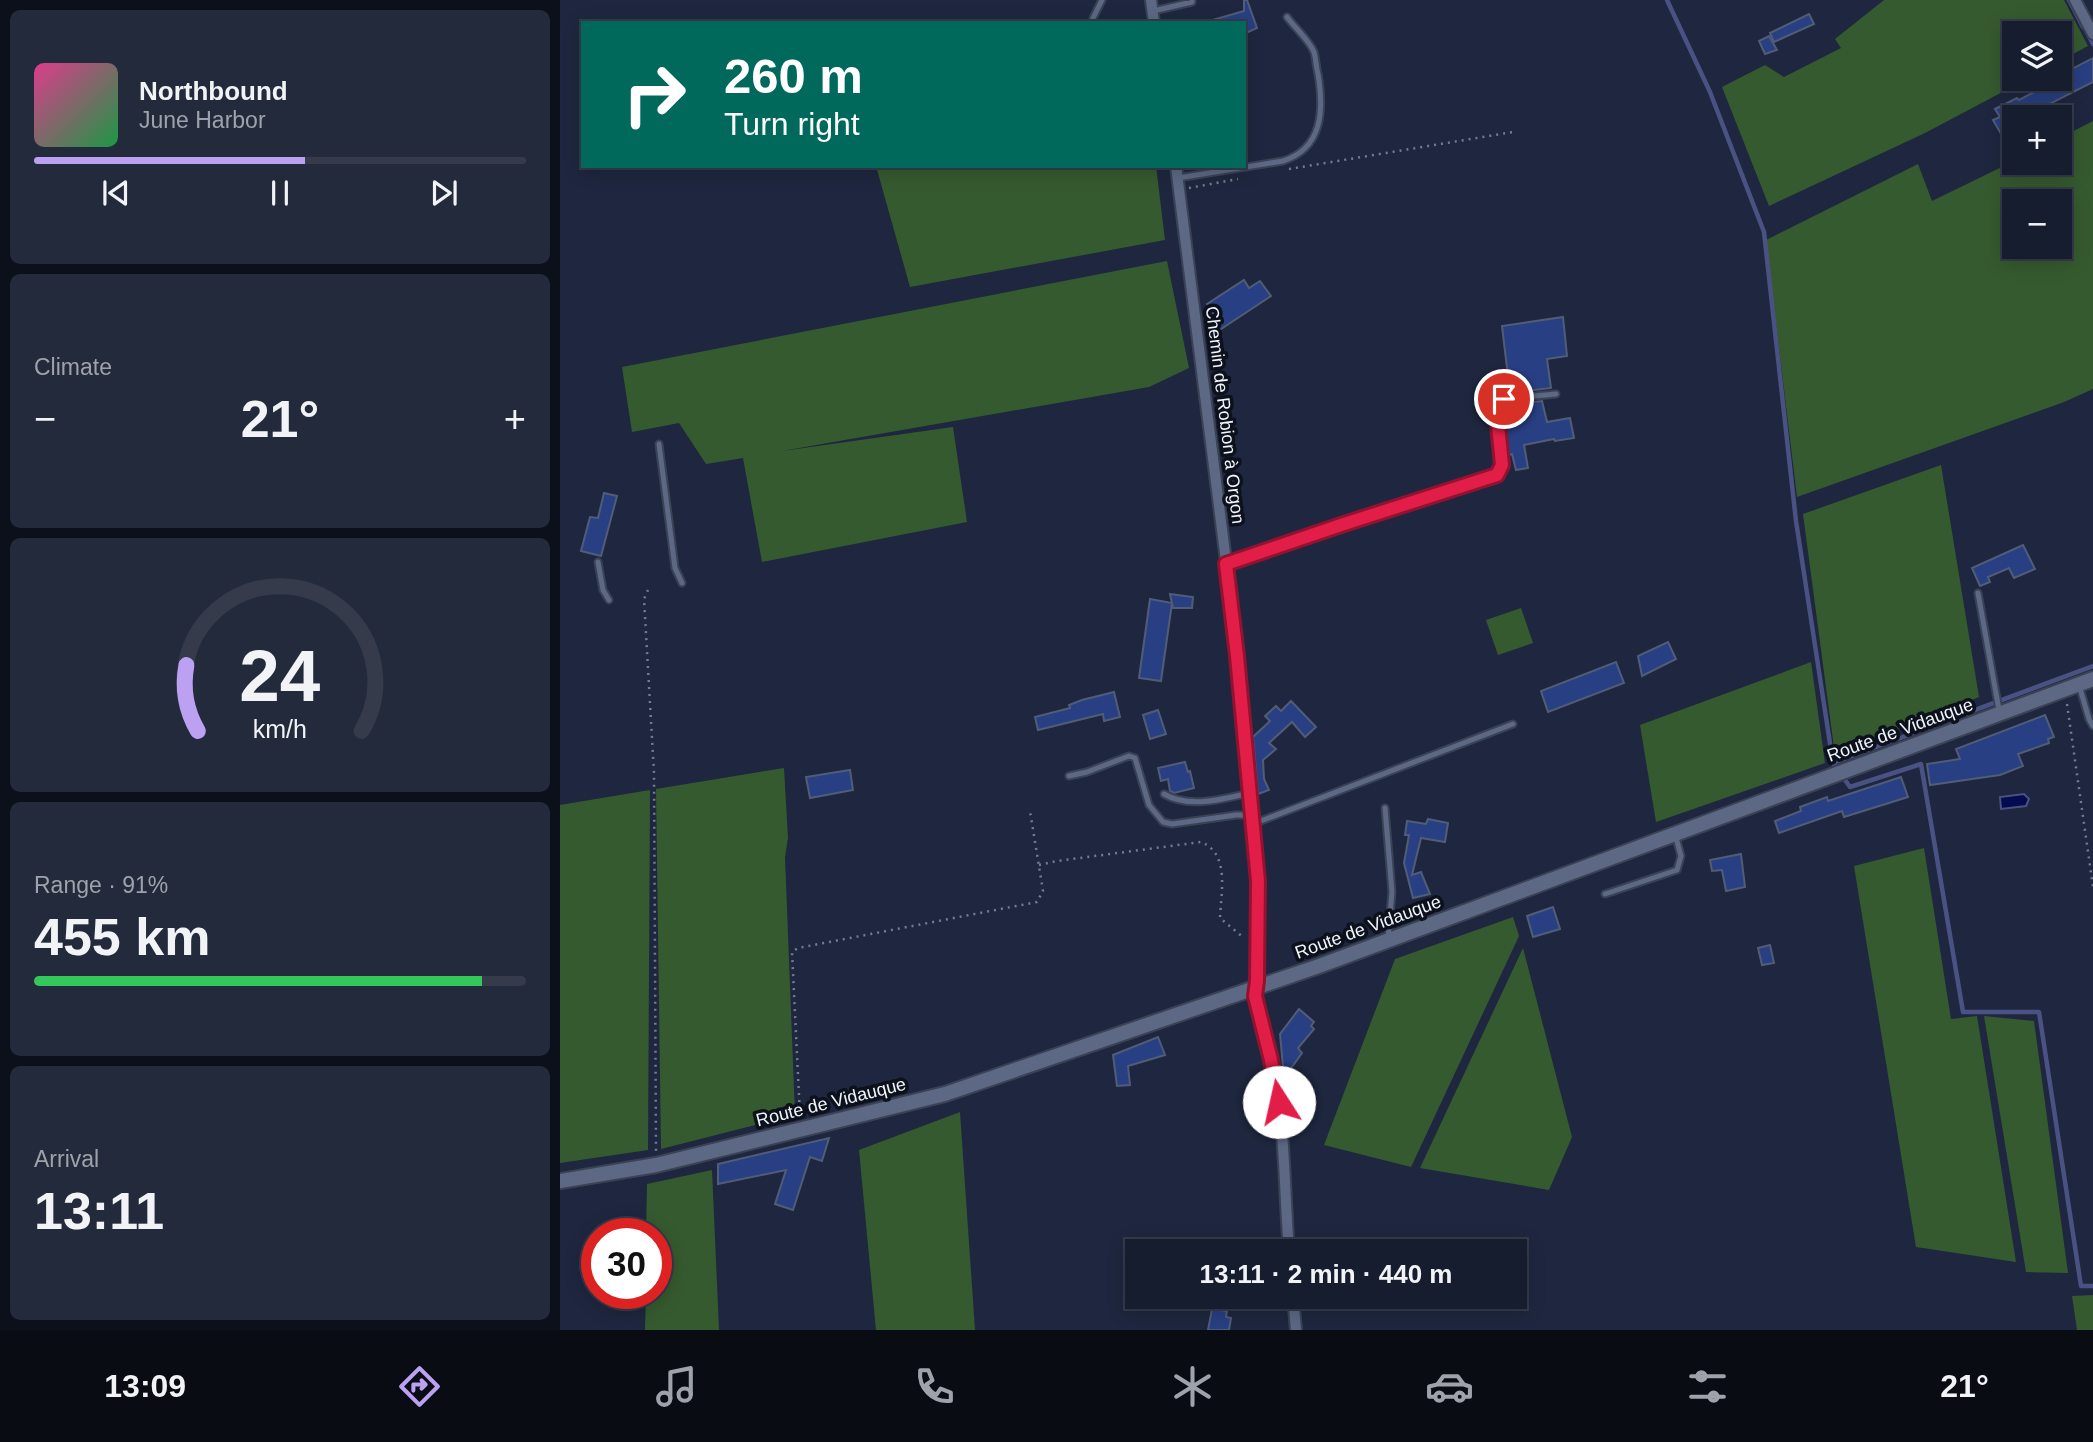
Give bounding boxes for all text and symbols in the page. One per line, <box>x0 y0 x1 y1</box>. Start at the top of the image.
map controls <box>2002 21 2072 259</box>
button: layers <box>2002 21 2072 91</box>
icon: right <box>609 49 700 140</box>
text: 260 m <box>724 49 863 103</box>
text: Northbound <box>139 76 288 106</box>
button: + <box>2002 105 2072 175</box>
text: Turn right <box>724 106 860 142</box>
text: June Harbor <box>139 107 266 133</box>
icon: previous <box>97 174 135 212</box>
icon: pause <box>261 174 299 212</box>
icon: next <box>425 174 463 212</box>
button: − <box>2002 189 2072 259</box>
street label: Chemin de Robion à Orgon <box>1202 305 1248 525</box>
text: Climate <box>34 354 112 380</box>
pin <box>1474 369 1534 429</box>
icon: arrive <box>1485 380 1523 418</box>
text: 21° <box>241 390 319 448</box>
text: − <box>34 398 56 440</box>
text: + <box>504 398 526 440</box>
text: 24 <box>240 635 321 716</box>
street label: Route de Vidauque <box>1824 694 1976 766</box>
text: km/h <box>253 715 307 743</box>
text: Range · 91% <box>34 872 168 898</box>
street label: Route de Vidauque <box>1292 891 1444 963</box>
text: 455 km <box>34 908 210 966</box>
position arrow <box>1242 1065 1316 1139</box>
street label: Route de Vidauque <box>754 1074 908 1130</box>
text: Arrival <box>34 1146 99 1172</box>
text: 13:11 <box>34 1182 164 1240</box>
speed limit sign: 30 <box>581 1218 672 1309</box>
text: 13:11 · 2 min · 440 m <box>1200 1259 1452 1289</box>
icon: directions <box>395 1362 444 1411</box>
icon: music <box>652 1362 701 1411</box>
icon: phone <box>910 1362 959 1411</box>
icon: climate <box>1168 1362 1217 1411</box>
icon: car <box>1425 1362 1474 1411</box>
icon: filters <box>1683 1362 1732 1411</box>
text: 13:09 <box>104 1368 186 1404</box>
text: 21° <box>1940 1368 1989 1404</box>

